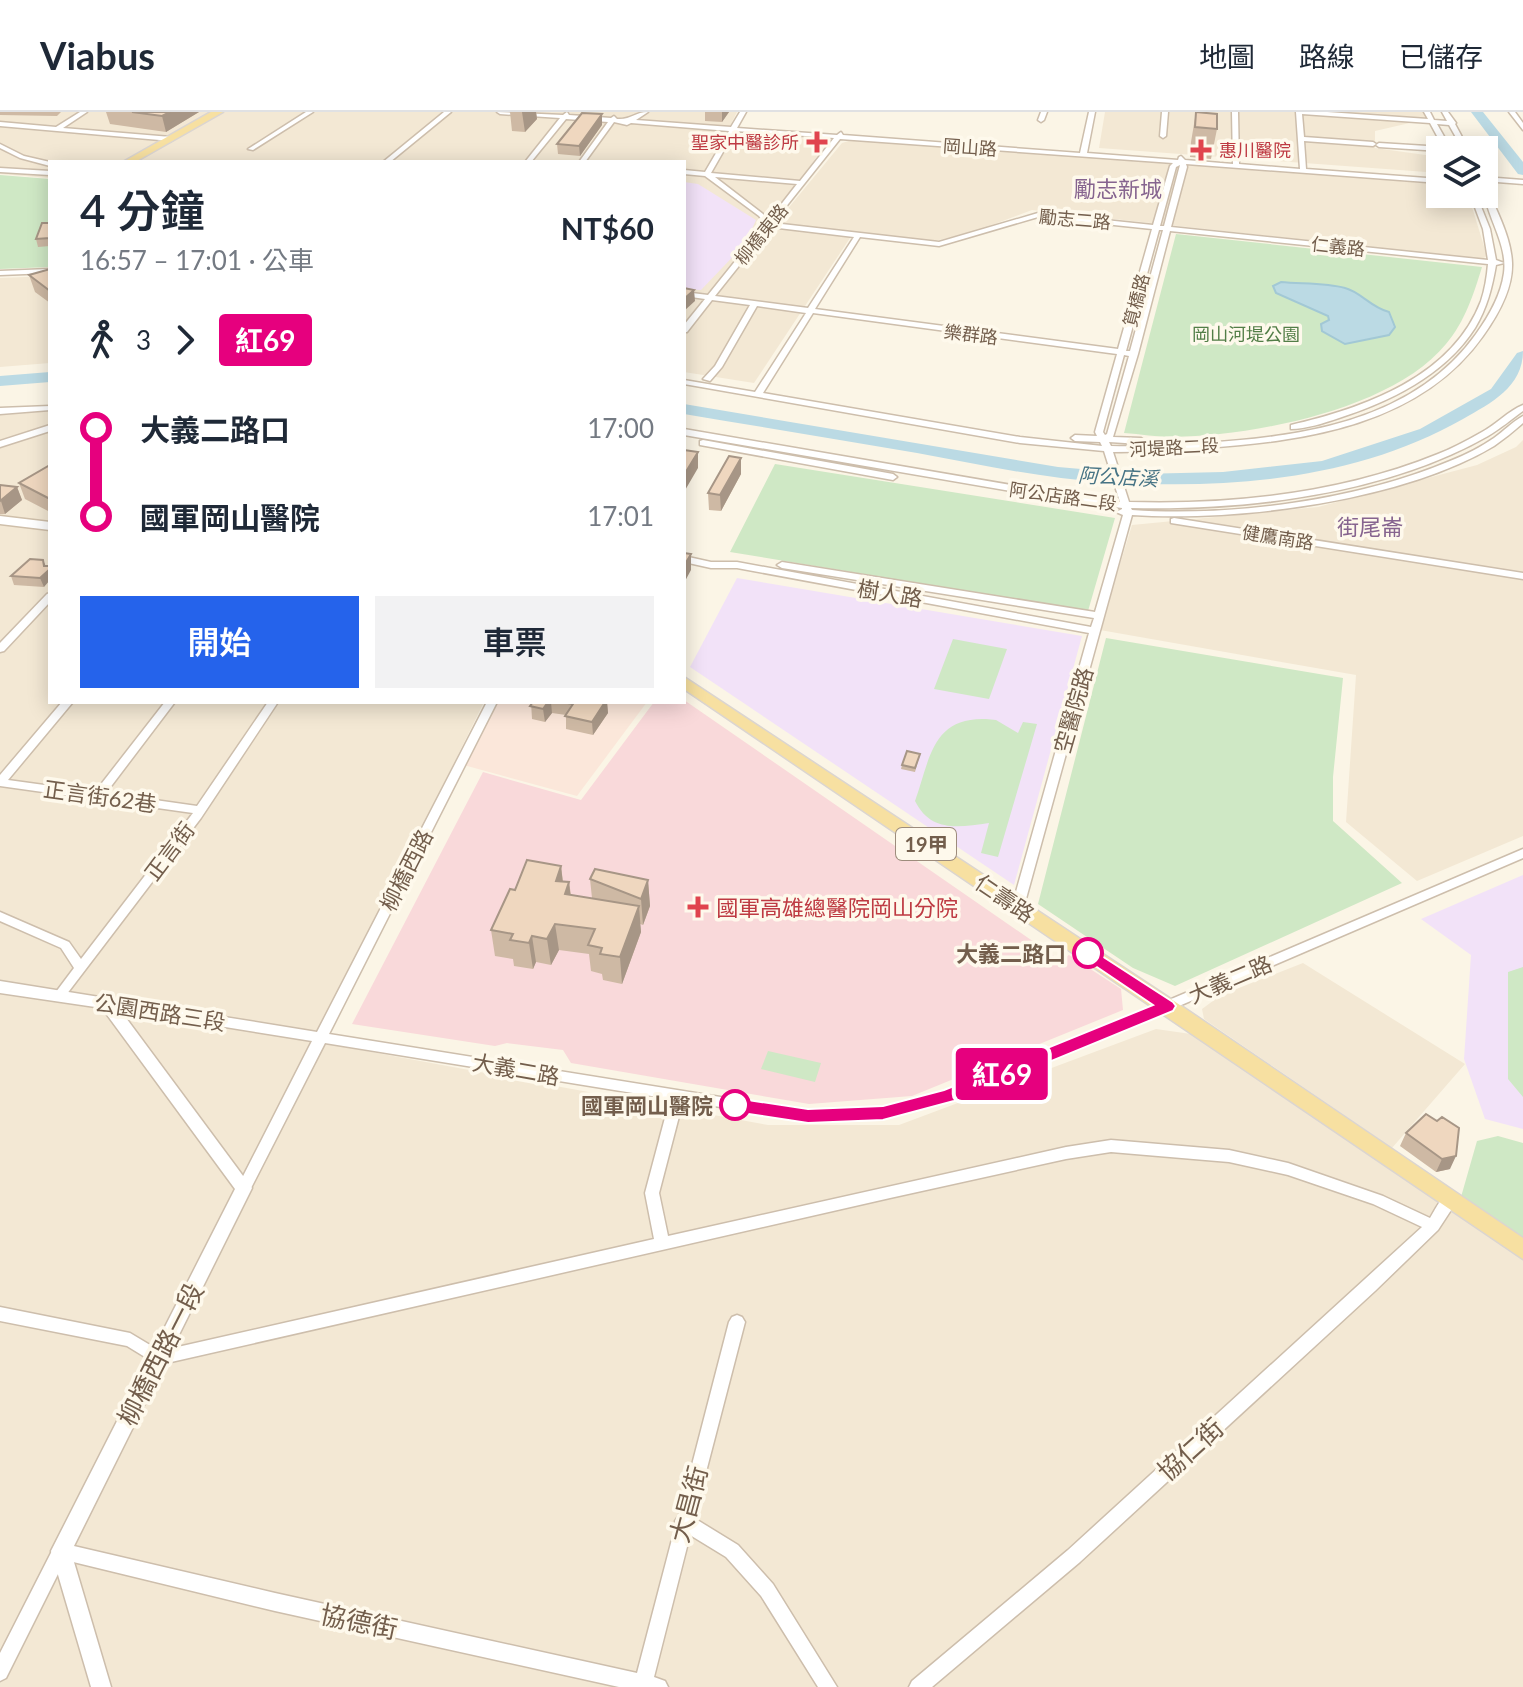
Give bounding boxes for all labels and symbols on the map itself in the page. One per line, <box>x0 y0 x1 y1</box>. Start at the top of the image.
place label: 聖家中醫診所 <box>691 131 799 153</box>
marker: 聖家中醫診所 <box>806 131 828 153</box>
street label: 岡山路 <box>942 134 998 160</box>
marker: 惠川醫院 <box>1190 139 1212 161</box>
place label: 惠川醫院 <box>1219 139 1291 161</box>
district label: 勵志新城 <box>1074 175 1162 202</box>
street label: 柳橋東路 <box>730 199 792 269</box>
street label: 勵志二路 <box>1038 205 1112 233</box>
street label: 仁義路 <box>1310 232 1366 260</box>
street label: 筧橋路 <box>1118 271 1154 329</box>
street label: 樂群路 <box>943 320 999 348</box>
park label: 岡山河堤公園 <box>1192 323 1300 345</box>
street label: 河堤路二段 <box>1128 434 1220 460</box>
water label: 阿公店溪 <box>1077 462 1162 490</box>
street label: 阿公店路二段 <box>1008 478 1118 514</box>
district label: 街尾崙 <box>1337 513 1403 540</box>
street label: 健鷹南路 <box>1241 521 1315 553</box>
street label: 樹人路 <box>855 574 925 612</box>
street label: 空醫院路 <box>1048 664 1098 756</box>
street label: 正言街62巷 <box>42 775 158 817</box>
street label: 正言街 <box>138 817 200 885</box>
street label: 柳橋西路 <box>374 825 438 915</box>
road number: 19甲 <box>896 828 956 860</box>
street label: 仁壽路 <box>970 868 1040 928</box>
place label: 國軍高雄總醫院岡山分院 <box>716 894 958 921</box>
marker: 國軍高雄總醫院岡山分院 <box>687 896 709 918</box>
marker: 大義二路口 <box>1073 938 1103 968</box>
place label: 大義二路口 <box>956 940 1066 967</box>
street label: 大義二路 <box>1184 949 1276 1009</box>
street label: 公園西路三段 <box>93 988 227 1036</box>
street label: 大義二路 <box>470 1048 562 1090</box>
line badge: 紅69 <box>956 1048 1048 1100</box>
marker: 國軍岡山醫院 <box>720 1090 750 1120</box>
place label: 國軍岡山醫院 <box>581 1092 713 1119</box>
street label: 柳橋西路一段 <box>110 1277 210 1431</box>
street label: 協仁街 <box>1150 1411 1230 1487</box>
street label: 大昌街 <box>662 1462 714 1546</box>
street label: 協德街 <box>318 1597 400 1645</box>

